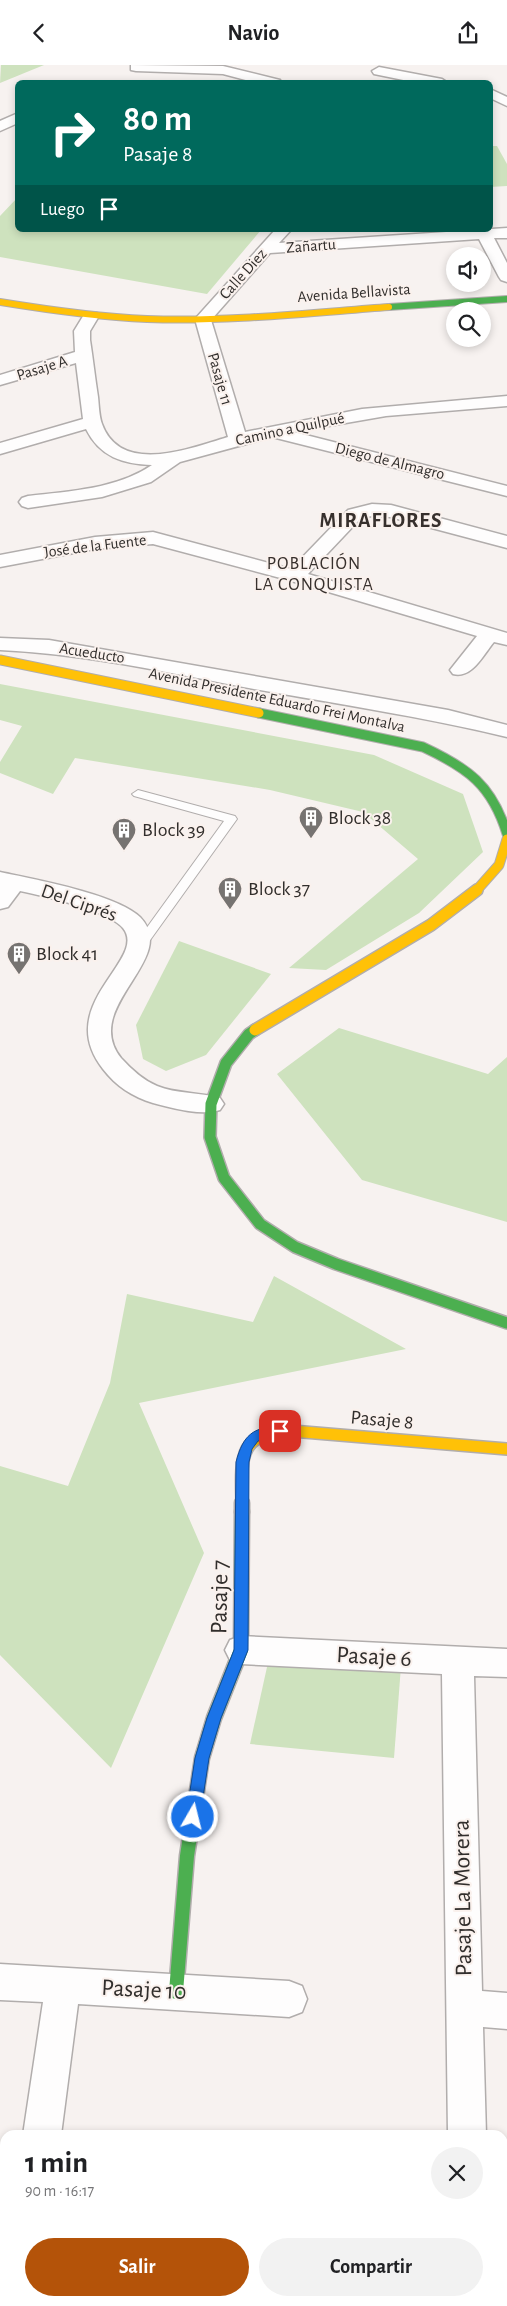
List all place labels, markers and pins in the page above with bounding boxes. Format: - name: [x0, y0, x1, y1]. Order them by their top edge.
- building icon: Block 38: [298, 805, 324, 839]
- place label: Block 38: [328, 808, 391, 828]
- building icon: Block 39: [111, 817, 137, 851]
- place label: Block 39: [142, 820, 205, 840]
- building icon: Block 37: [217, 876, 243, 910]
- place label: Block 37: [248, 879, 310, 899]
- building icon: Block 41: [6, 941, 32, 975]
- place label: Block 41: [36, 944, 98, 964]
- pin: [259, 1410, 301, 1452]

